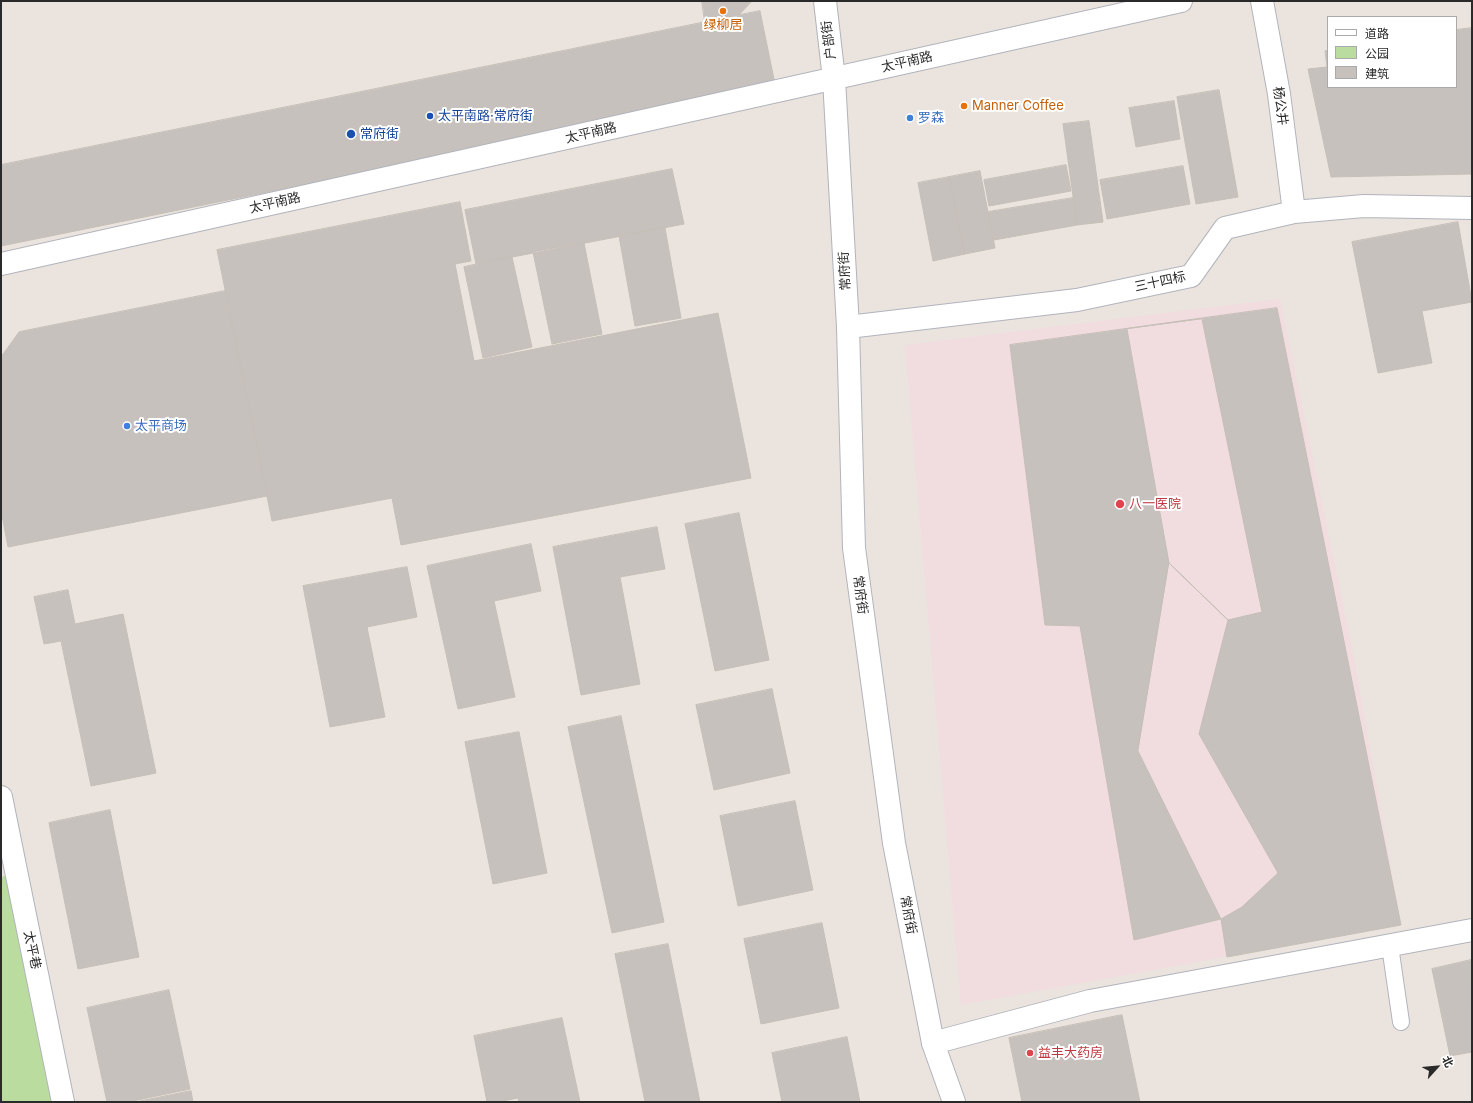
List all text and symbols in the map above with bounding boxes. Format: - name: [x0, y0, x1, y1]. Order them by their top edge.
- marker: 绿柳居: [718, 6, 728, 16]
- legend: [1327, 16, 1457, 88]
- place label: 绿柳居: [704, 17, 742, 33]
- street label: 户部街: [819, 20, 839, 60]
- text: 道路: [1365, 26, 1389, 41]
- text: 公园: [1365, 46, 1389, 61]
- street label: 太平南路: [880, 49, 934, 75]
- text: 建筑: [1365, 66, 1389, 81]
- street label: 杨公井: [1270, 86, 1290, 126]
- place label: Manner Coffee: [972, 98, 1064, 114]
- marker: Manner Coffee: [959, 101, 969, 111]
- place label: 太平南路·常府街: [438, 108, 533, 124]
- place label: 罗森: [918, 110, 944, 126]
- marker: 太平南路·常府街: [425, 111, 435, 121]
- marker: 罗森: [905, 113, 915, 123]
- street label: 太平南路: [564, 120, 618, 146]
- place label: 常府街: [360, 126, 399, 142]
- marker: 常府街: [345, 128, 357, 140]
- street label: 太平南路: [248, 190, 302, 216]
- street label: 常府街: [836, 251, 854, 291]
- street label: 三十四标: [1133, 269, 1187, 295]
- place label: 太平商场: [135, 418, 187, 434]
- marker: 太平商场: [122, 421, 132, 431]
- place label: 八一医院: [1129, 496, 1181, 512]
- marker: 八一医院: [1114, 498, 1126, 510]
- street label: 常府街: [850, 575, 870, 615]
- street label: 常府街: [897, 894, 919, 936]
- street label: 太平巷: [20, 929, 44, 971]
- place label: 益丰大药房: [1038, 1045, 1103, 1061]
- north arrow: [1417, 1047, 1457, 1087]
- marker: 益丰大药房: [1025, 1048, 1035, 1058]
- text: 北: [1439, 1053, 1456, 1070]

